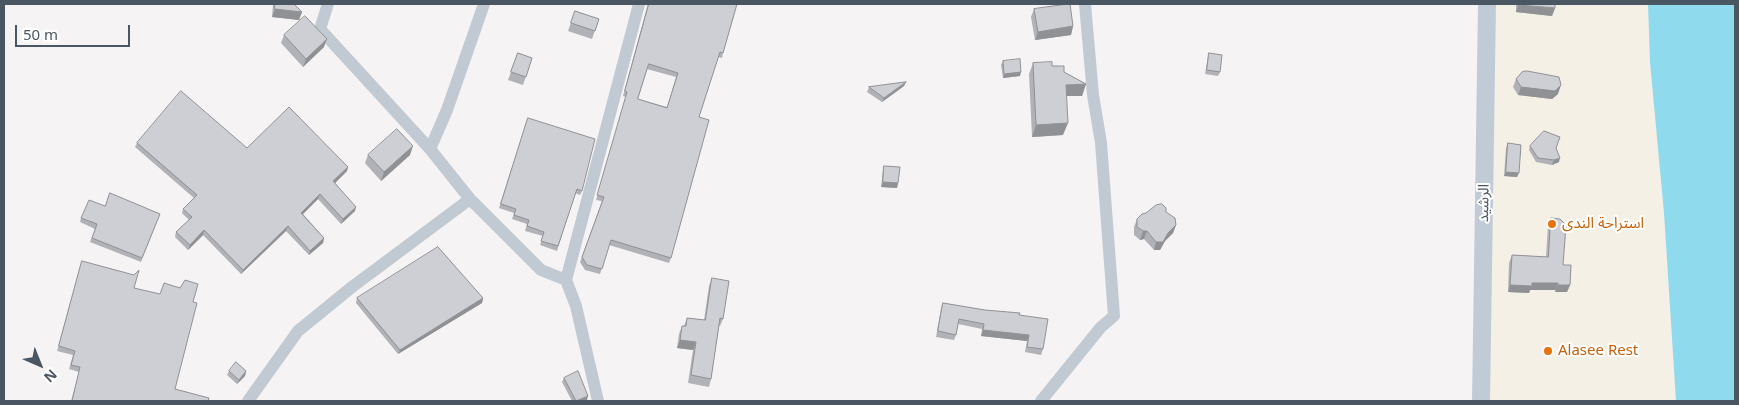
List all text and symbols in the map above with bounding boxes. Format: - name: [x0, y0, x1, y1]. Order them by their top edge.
- scale bar: [18, 15, 132, 47]
- text: 50 m: [23, 24, 58, 44]
- street label: الرشيد: [1475, 184, 1493, 222]
- place label: استراحة الندى: [1562, 215, 1644, 233]
- marker: استراحة الندى: [1546, 218, 1558, 230]
- north arrow: [15, 340, 65, 390]
- place label: Alasee Rest: [1558, 342, 1638, 360]
- marker: Alasee Rest: [1542, 345, 1554, 357]
- text: N: [40, 365, 61, 387]

